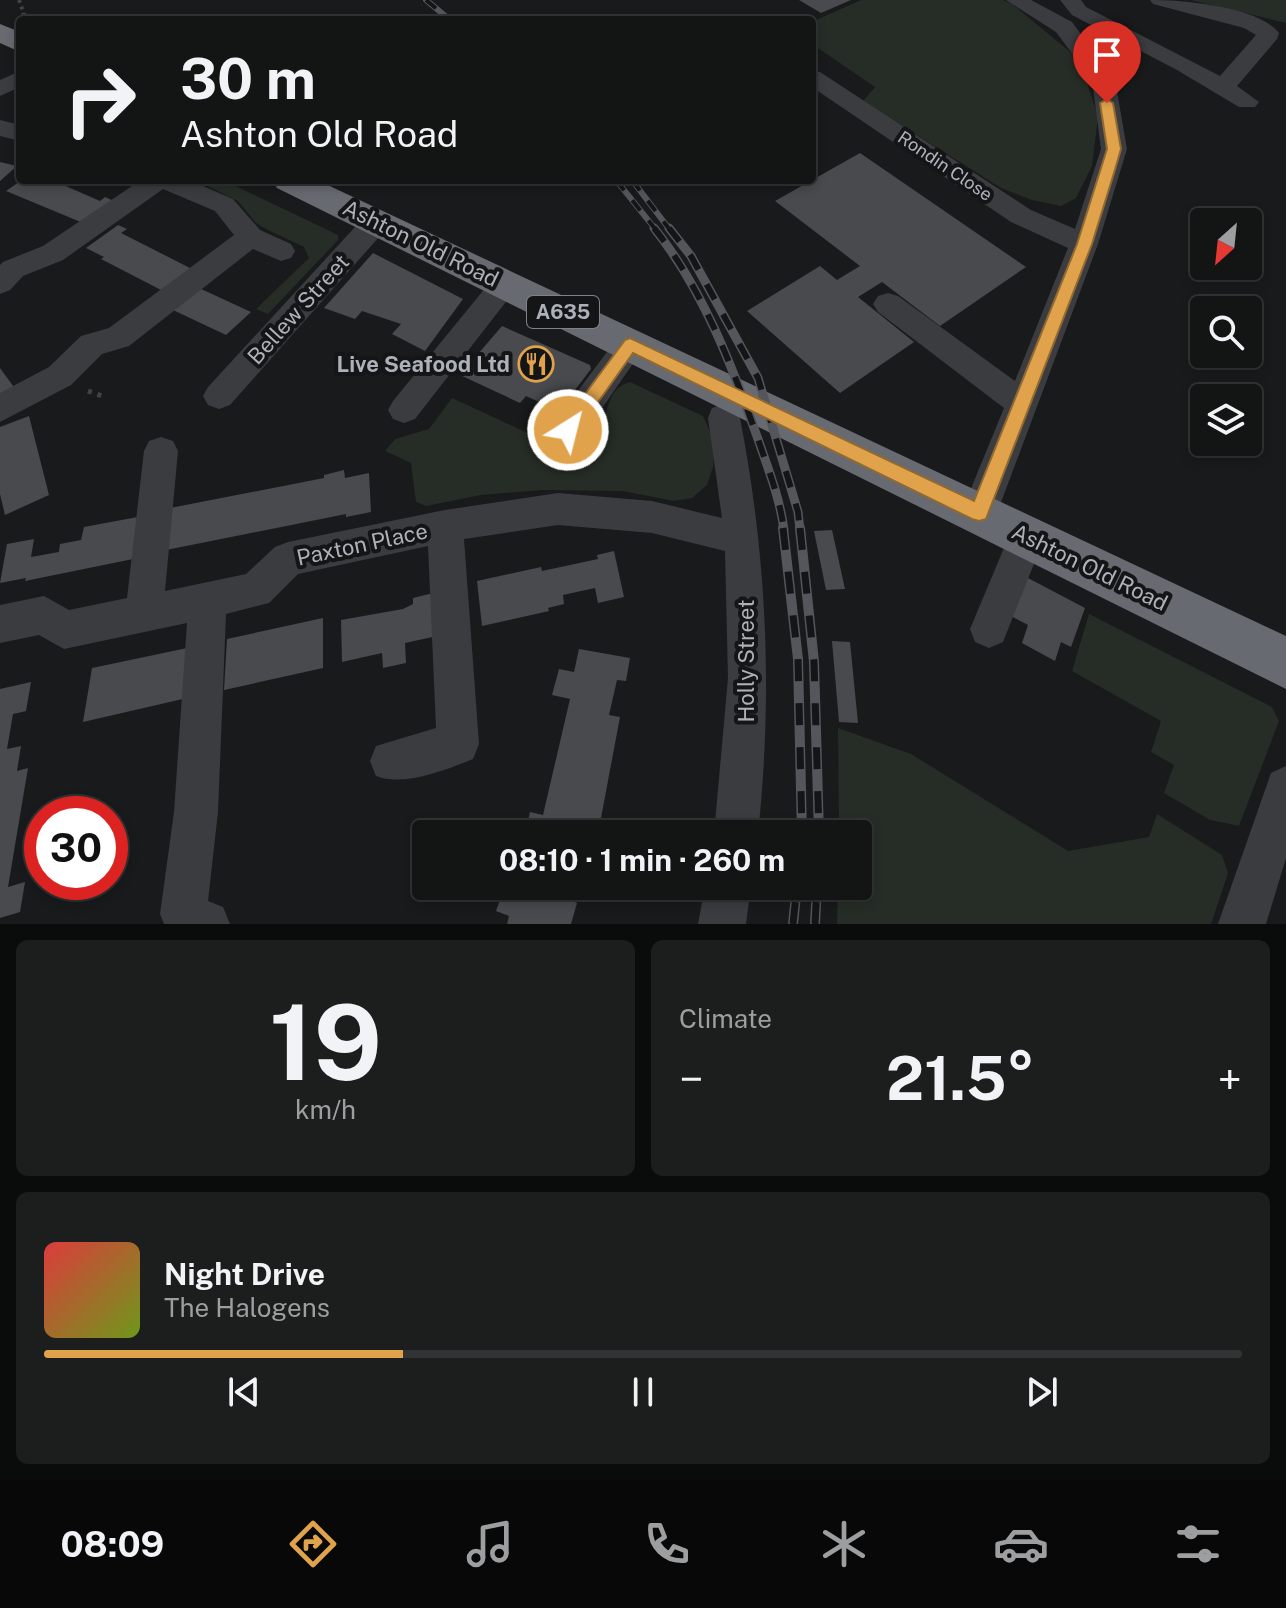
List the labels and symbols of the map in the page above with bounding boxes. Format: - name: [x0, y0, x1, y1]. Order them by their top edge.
- pin: [1073, 21, 1141, 103]
- street label: Rondin Close: [894, 126, 997, 205]
- street label: Ashton Old Road: [339, 194, 503, 292]
- north arrow: [1190, 208, 1262, 280]
- street label: Bellew Street: [242, 249, 354, 369]
- road number: A635: [527, 296, 599, 328]
- restaurant icon: Live Seafood Ltd: [517, 345, 555, 383]
- place label: Live Seafood Ltd: [336, 351, 510, 377]
- position arrow: [526, 388, 610, 472]
- street label: Paxton Place: [294, 517, 430, 571]
- street label: Ashton Old Road: [1008, 518, 1172, 616]
- street label: Holly Street: [733, 600, 759, 723]
- speed limit sign: 30: [24, 796, 128, 900]

